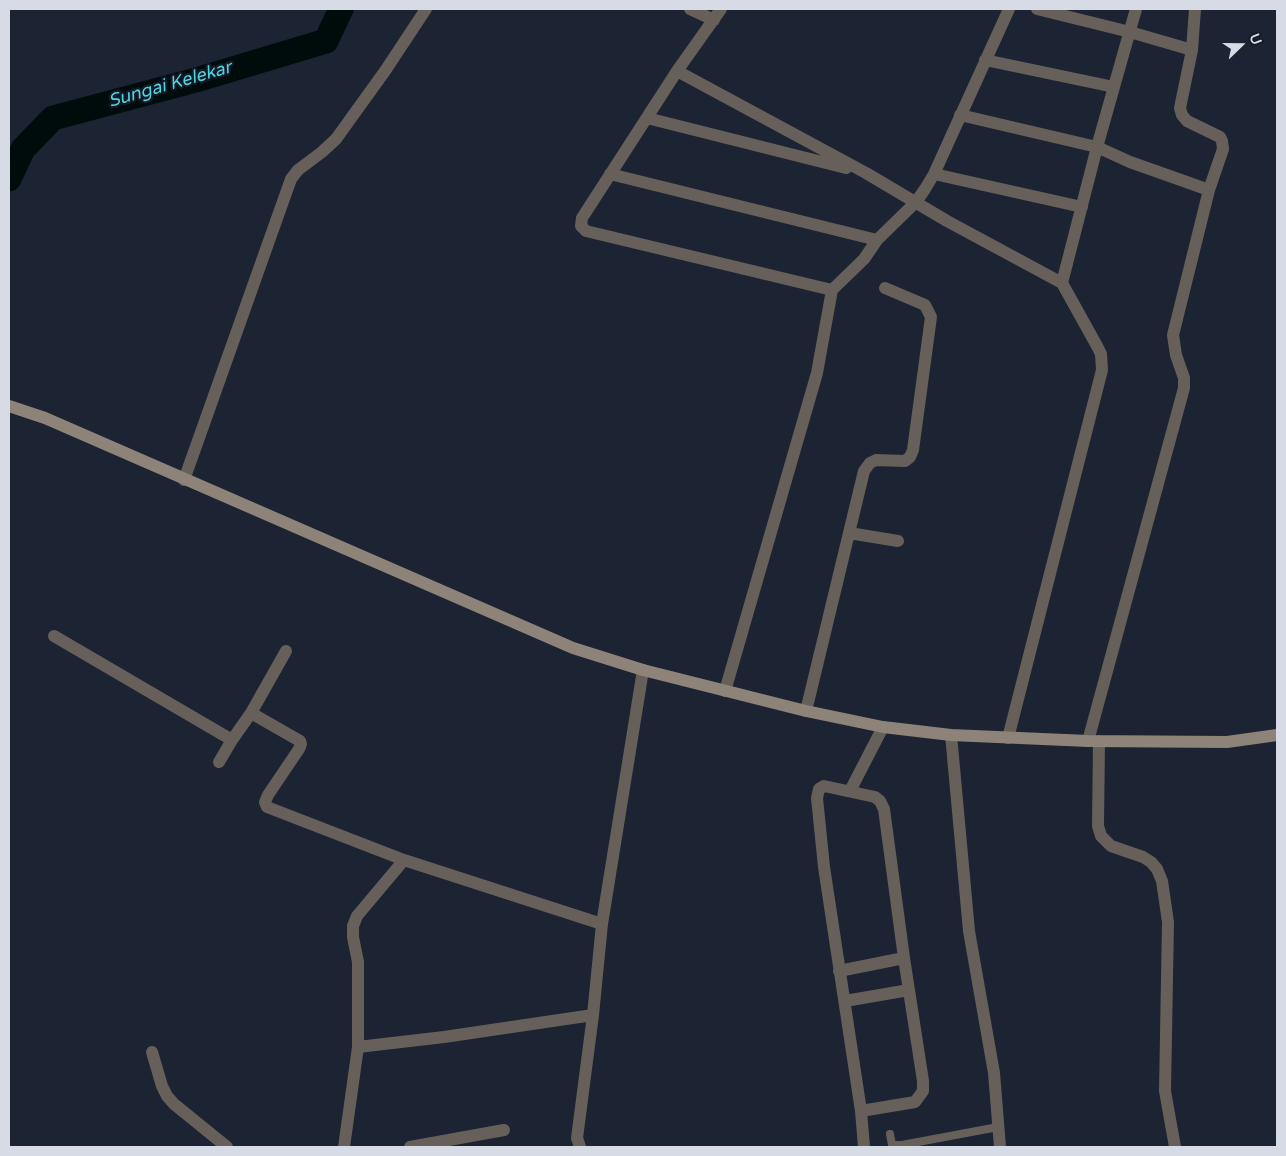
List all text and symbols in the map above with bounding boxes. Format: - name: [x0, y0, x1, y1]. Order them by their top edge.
- north arrow: [1216, 20, 1266, 70]
- text: U: [1246, 31, 1265, 47]
- water label: Sungai Kelekar: [106, 57, 234, 113]

